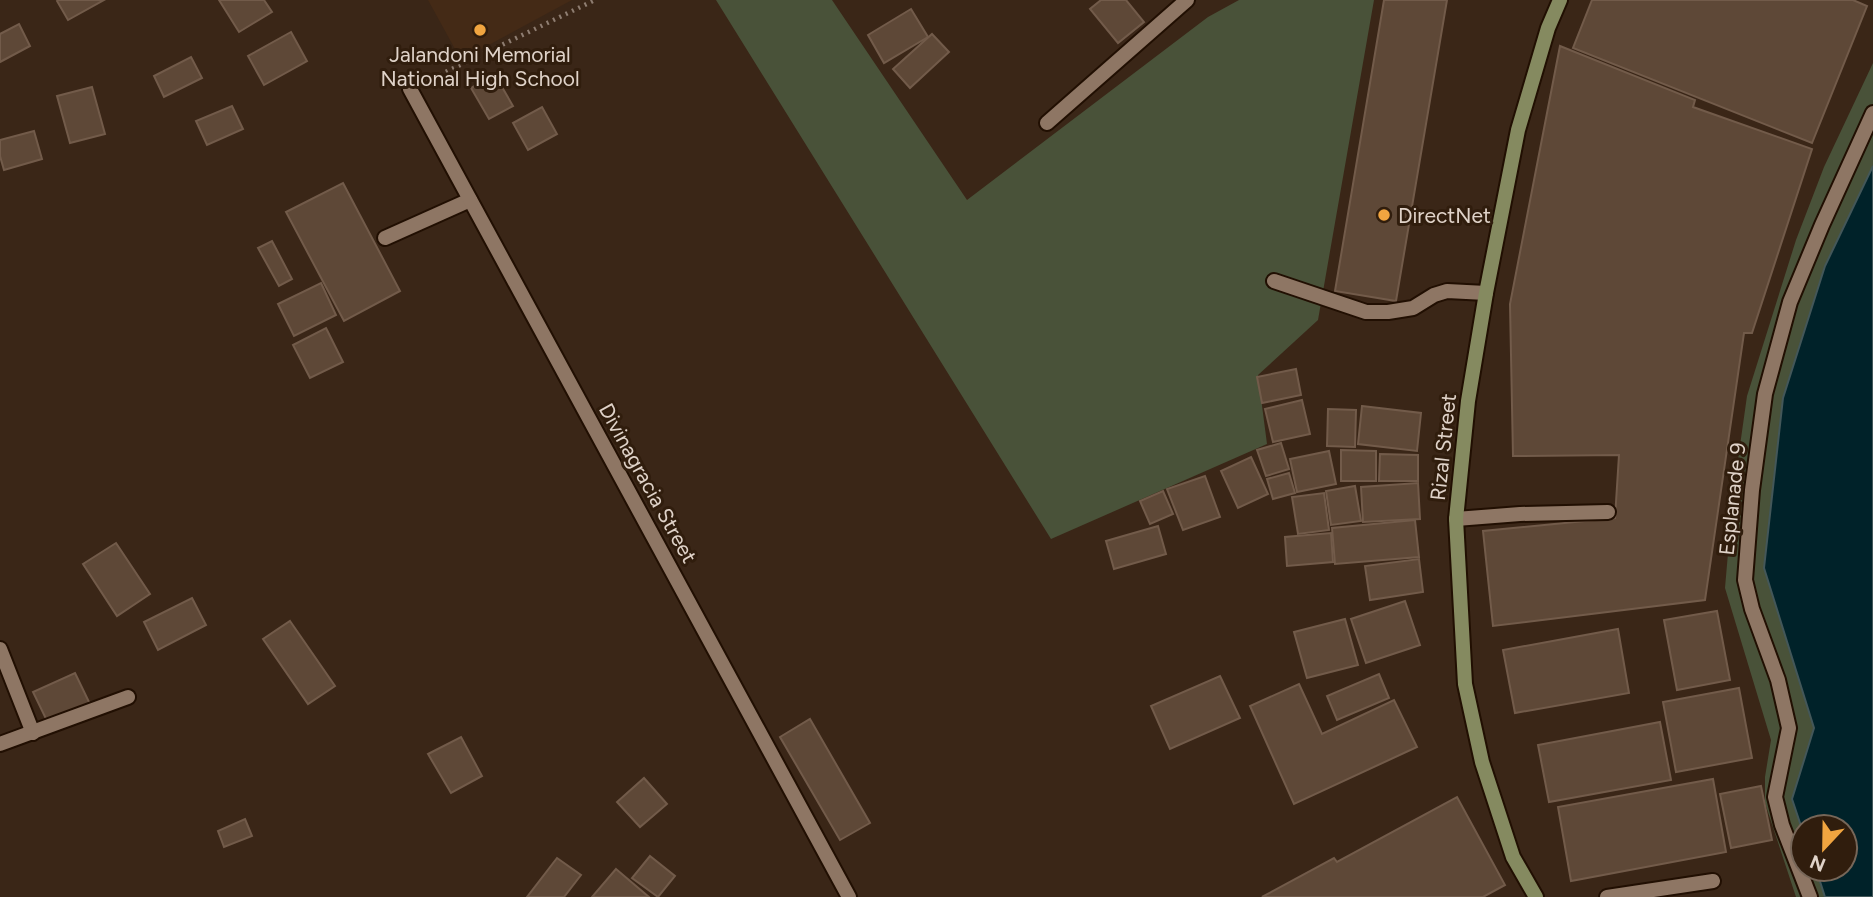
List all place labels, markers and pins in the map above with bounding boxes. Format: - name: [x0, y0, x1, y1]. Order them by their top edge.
- marker: Jalandoni Memorial National High School: [472, 22, 488, 38]
- place label: Jalandoni Memorial National High School: [380, 42, 580, 91]
- place label: DirectNet: [1398, 203, 1491, 228]
- marker: DirectNet: [1376, 207, 1392, 223]

